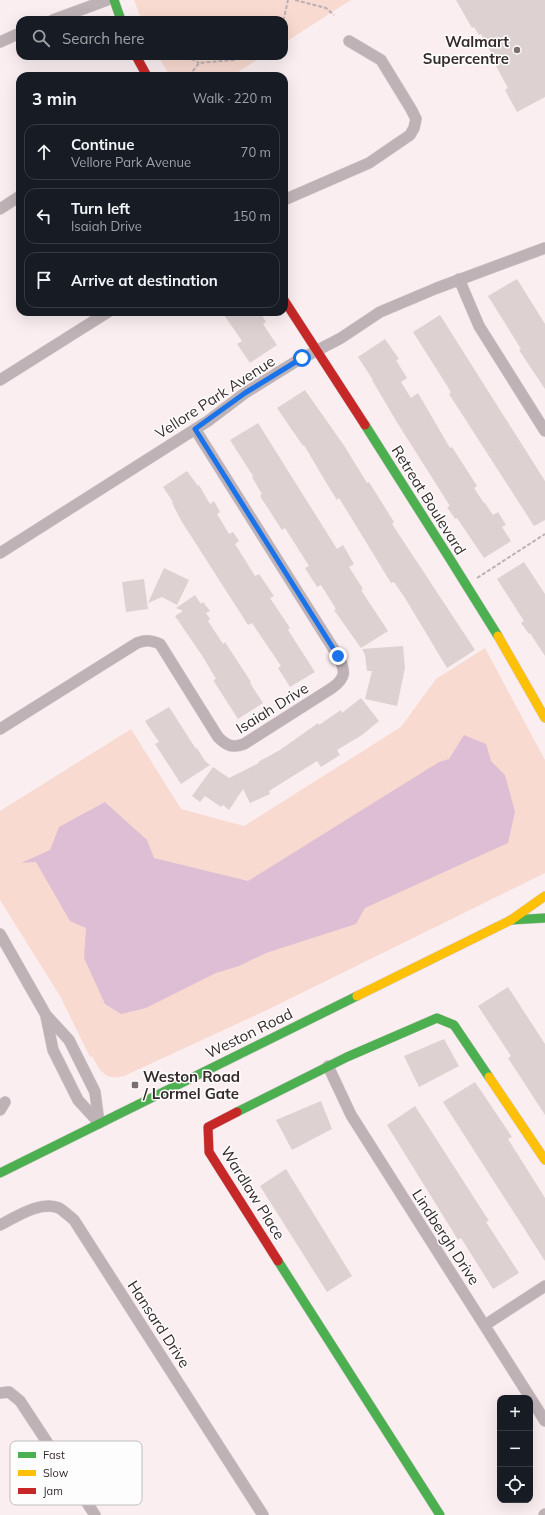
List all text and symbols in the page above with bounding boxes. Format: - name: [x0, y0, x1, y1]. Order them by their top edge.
- search box: [16, 16, 288, 60]
- icon: search: [30, 27, 52, 49]
- text: Search here: [62, 29, 144, 48]
- place label: Walmart Supercentre: [423, 32, 509, 68]
- marker: Walmart Supercentre: [512, 45, 522, 55]
- text: 3 min: [32, 88, 77, 109]
- text: Walk · 220 m: [193, 90, 272, 106]
- text: Continue: [71, 135, 134, 154]
- icon: ahead: [33, 141, 55, 163]
- text: 70 m: [241, 144, 271, 160]
- text: Vellore Park Avenue: [71, 154, 191, 170]
- text: Turn left: [71, 199, 130, 218]
- icon: left: [33, 205, 55, 227]
- text: 150 m: [233, 208, 271, 224]
- text: Isaiah Drive: [71, 218, 142, 234]
- icon: arrive: [33, 269, 55, 291]
- text: Arrive at destination: [71, 271, 218, 290]
- route start: [293, 349, 311, 367]
- street label: Vellore Park Avenue: [152, 351, 278, 443]
- street label: Retreat Boulevard: [388, 442, 470, 558]
- route end: [329, 647, 347, 665]
- street label: Isaiah Drive: [232, 678, 312, 738]
- street label: Weston Road: [202, 1004, 296, 1062]
- place label: Weston Road / Lormel Gate: [142, 1067, 240, 1103]
- marker: Weston Road / Lormel Gate: [130, 1080, 140, 1090]
- street label: Wardlaw Place: [217, 1143, 289, 1243]
- street label: Lindbergh Drive: [408, 1186, 484, 1288]
- street label: Hansard Drive: [124, 1277, 194, 1371]
- map controls: [497, 1395, 533, 1503]
- button: +: [497, 1395, 533, 1431]
- button: −: [497, 1431, 533, 1467]
- legend: [10, 1441, 142, 1505]
- text: Fast: [43, 1448, 65, 1462]
- text: Slow: [43, 1466, 69, 1480]
- button: locate: [497, 1467, 533, 1503]
- text: Jam: [43, 1484, 63, 1498]

